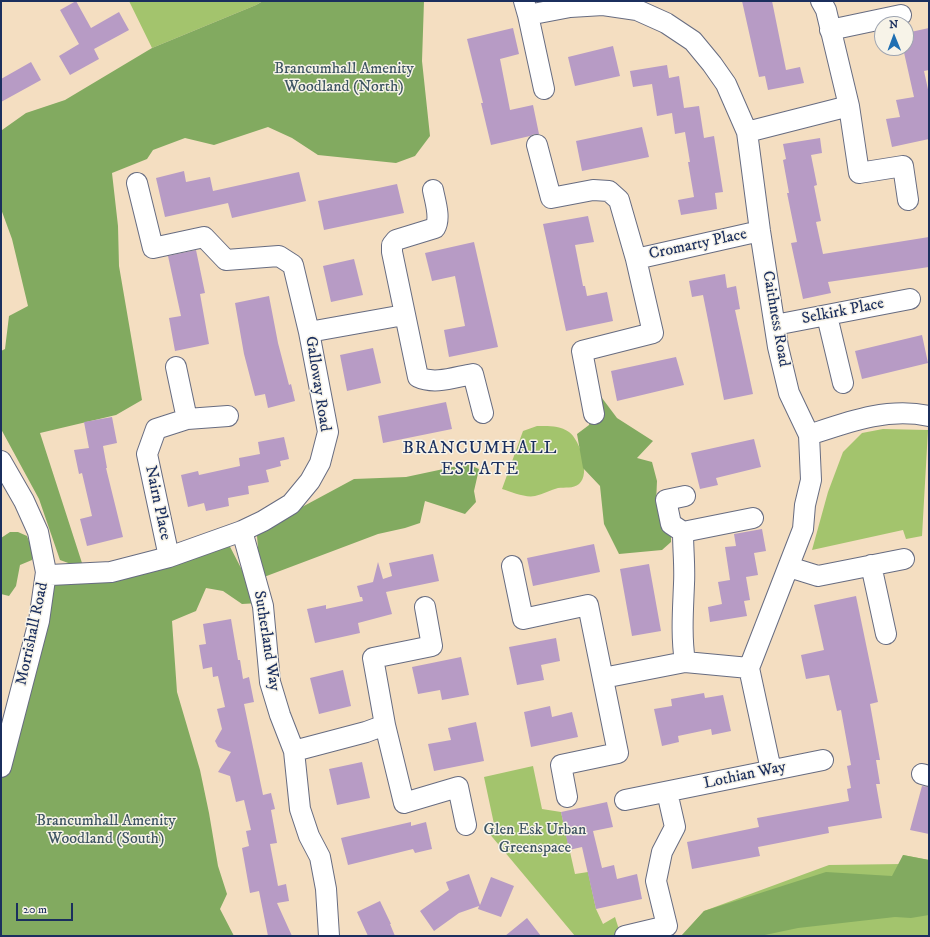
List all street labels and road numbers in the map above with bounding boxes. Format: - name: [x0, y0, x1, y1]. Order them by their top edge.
- street label: Cromarty Place: [647, 225, 749, 265]
- street label: Caithness Road: [757, 269, 793, 369]
- street label: Selkirk Place: [800, 295, 886, 329]
- street label: Galloway Road: [300, 335, 334, 433]
- street label: Nairn Place: [140, 464, 174, 542]
- street label: Morrishall Road: [13, 581, 53, 687]
- street label: Sutherland Way: [249, 589, 283, 693]
- street label: Lothian Way: [702, 758, 788, 794]

